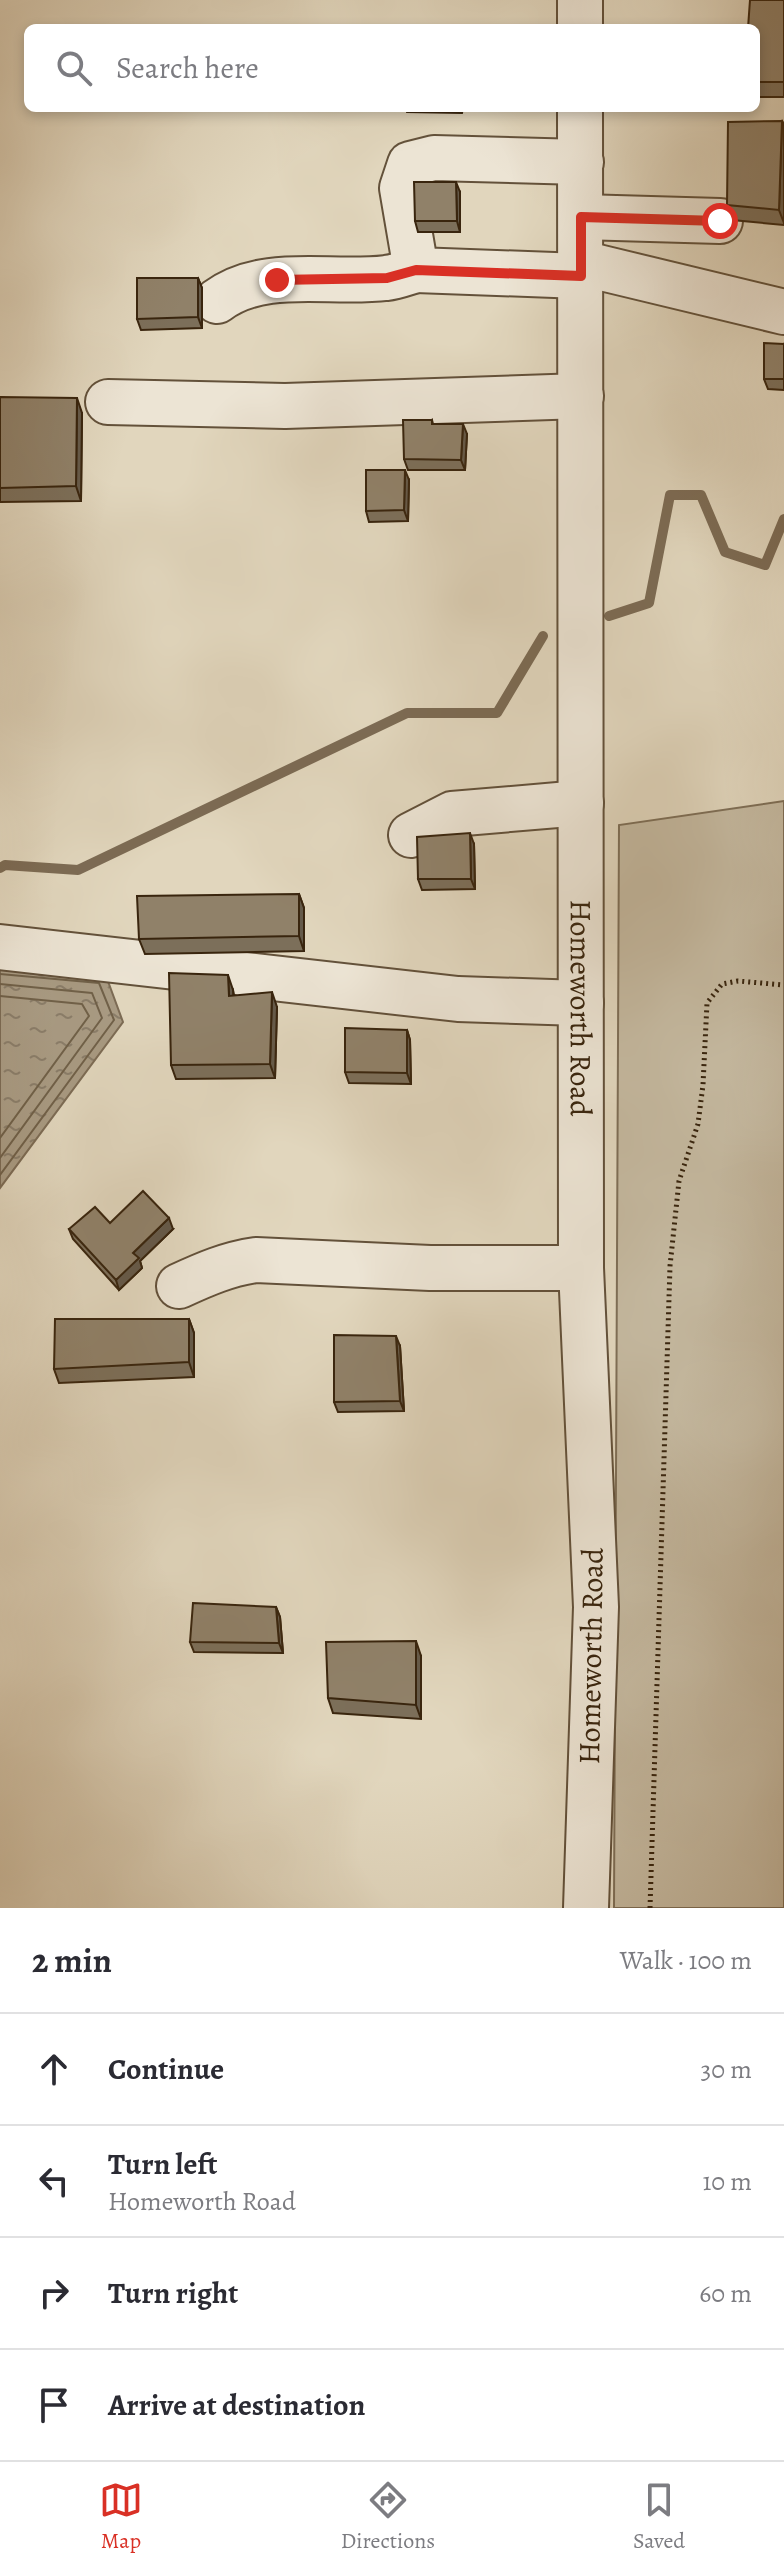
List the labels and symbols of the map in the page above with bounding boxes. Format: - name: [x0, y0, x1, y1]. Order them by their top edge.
- route start: [702, 203, 738, 239]
- route end: [259, 262, 295, 298]
- street label: Homeworth Road: [561, 900, 601, 1117]
- street label: Homeworth Road: [569, 1546, 613, 1765]

